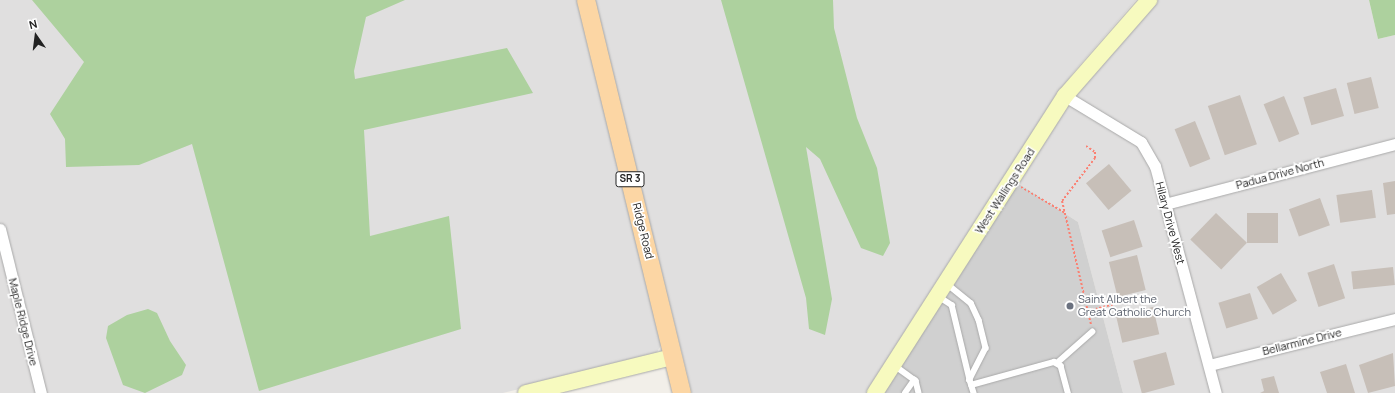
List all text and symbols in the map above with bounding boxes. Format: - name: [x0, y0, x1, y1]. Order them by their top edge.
- north arrow: [16, 16, 56, 56]
- text: N: [27, 16, 39, 32]
- street label: West Wallings Road: [972, 146, 1038, 236]
- street label: Padua Drive North: [1234, 156, 1326, 192]
- road number: SR 3: [615, 171, 645, 187]
- street label: Hilary Drive West: [1153, 180, 1187, 266]
- street label: Ridge Road: [630, 202, 656, 260]
- street label: Maple Ridge Drive: [6, 277, 40, 367]
- place label: Saint Albert the Great Catholic Church: [1078, 293, 1191, 319]
- marker: Saint Albert the Great Catholic Church: [1065, 301, 1075, 311]
- street label: Bellarmine Drive: [1261, 326, 1343, 358]

